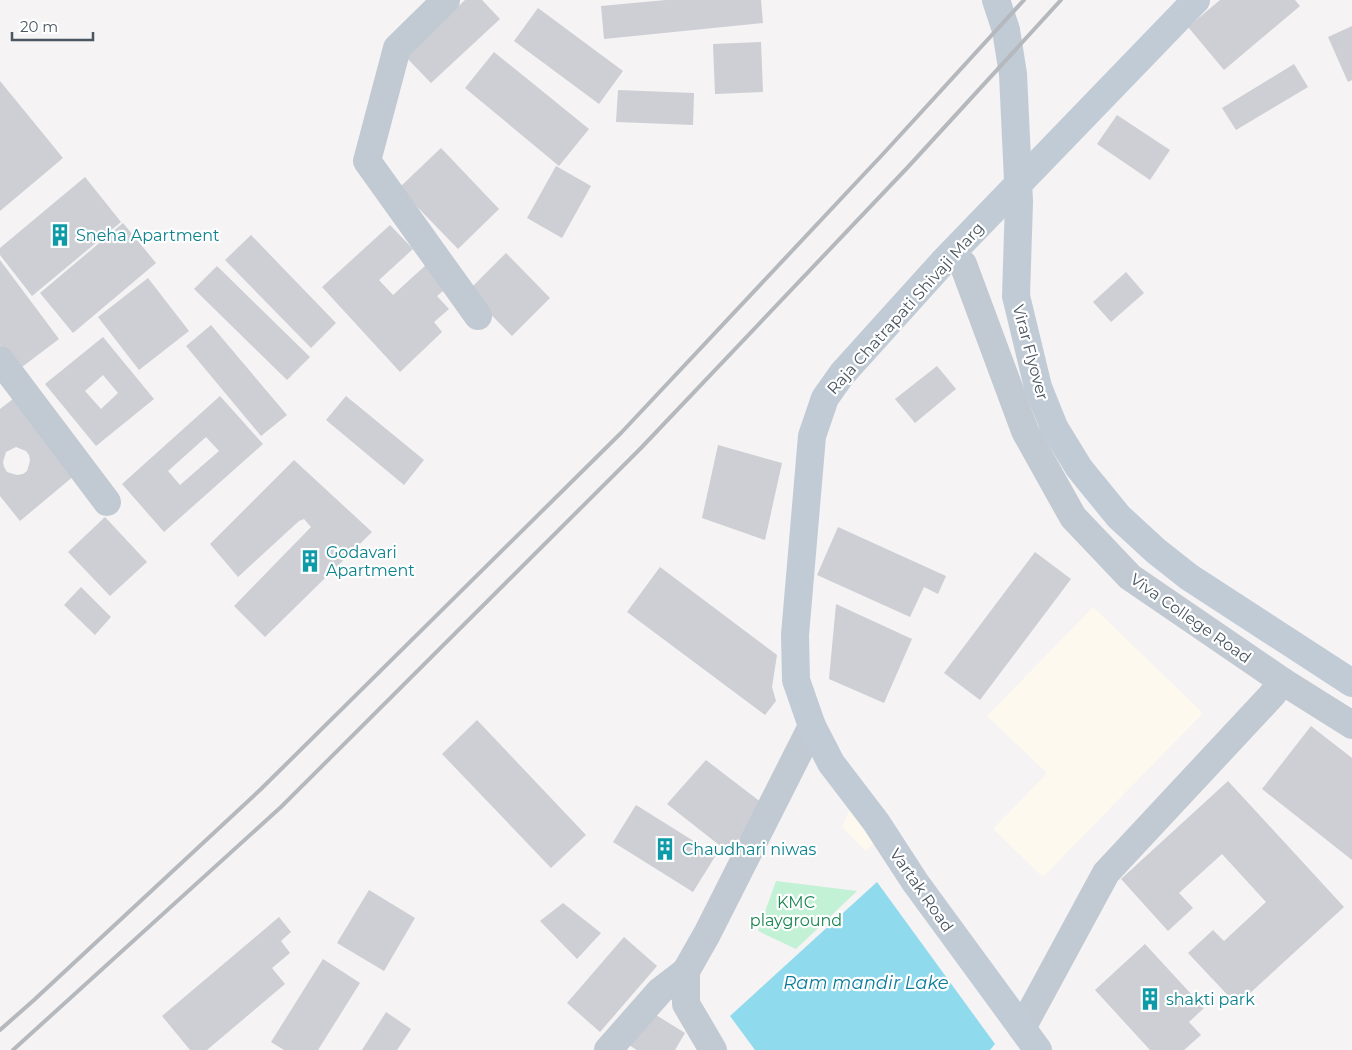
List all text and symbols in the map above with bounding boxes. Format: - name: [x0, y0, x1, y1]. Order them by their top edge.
- scale bar: [12, 10, 94, 42]
- text: 20 m: [20, 17, 58, 36]
- street label: Raja Chatrapati Shivaji Marg: [823, 218, 988, 398]
- building icon: Sneha Apartment: [47, 222, 73, 248]
- place label: Sneha Apartment: [76, 226, 220, 245]
- street label: Virar Flyover: [1009, 302, 1052, 402]
- place label: Godavari Apartment: [326, 543, 415, 580]
- building icon: Godavari Apartment: [297, 548, 323, 574]
- street label: Viva College Road: [1127, 570, 1255, 667]
- building icon: Chaudhari niwas: [652, 836, 678, 862]
- place label: Chaudhari niwas: [682, 840, 817, 859]
- street label: Vartak Road: [886, 845, 957, 936]
- park label: KMC playground: [750, 893, 842, 930]
- water label: Ram mandir Lake: [783, 972, 949, 994]
- building icon: shakti park: [1137, 986, 1163, 1012]
- place label: shakti park: [1166, 990, 1255, 1009]

